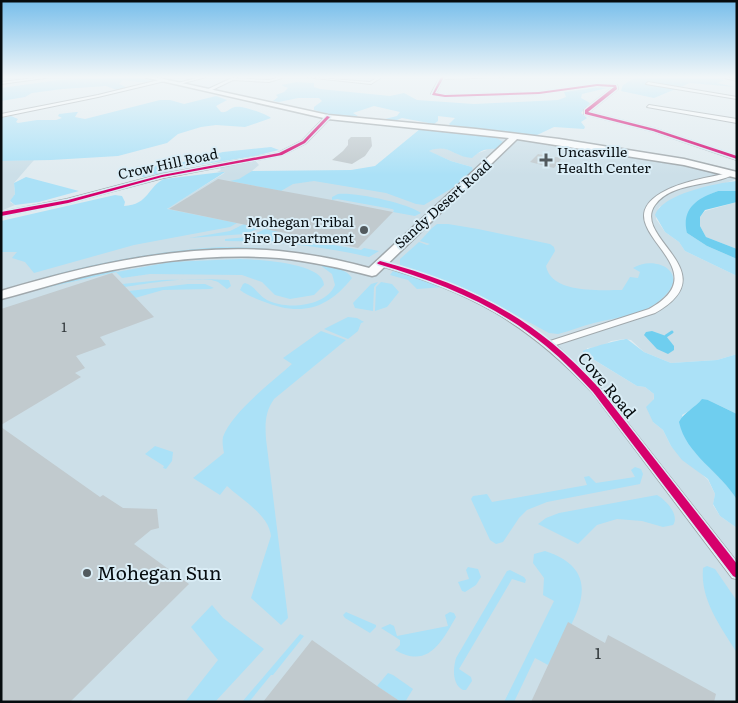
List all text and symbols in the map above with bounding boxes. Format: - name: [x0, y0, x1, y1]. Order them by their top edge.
- place label: Uncasville Health Center: [557, 141, 651, 177]
- street label: Crow Hill Road: [116, 143, 220, 183]
- marker: Uncasville Health Center: [539, 153, 553, 167]
- street label: Sandy Desert Road: [390, 154, 495, 252]
- place label: Mohegan Tribal Fire Department: [243, 211, 354, 247]
- marker: Mohegan Tribal Fire Department: [358, 224, 370, 236]
- house number: 1: [61, 316, 67, 336]
- street label: Cove Road: [573, 346, 643, 423]
- place label: Mohegan Sun: [97, 558, 222, 586]
- marker: Mohegan Sun: [81, 567, 93, 579]
- house number: 1: [595, 640, 602, 664]

